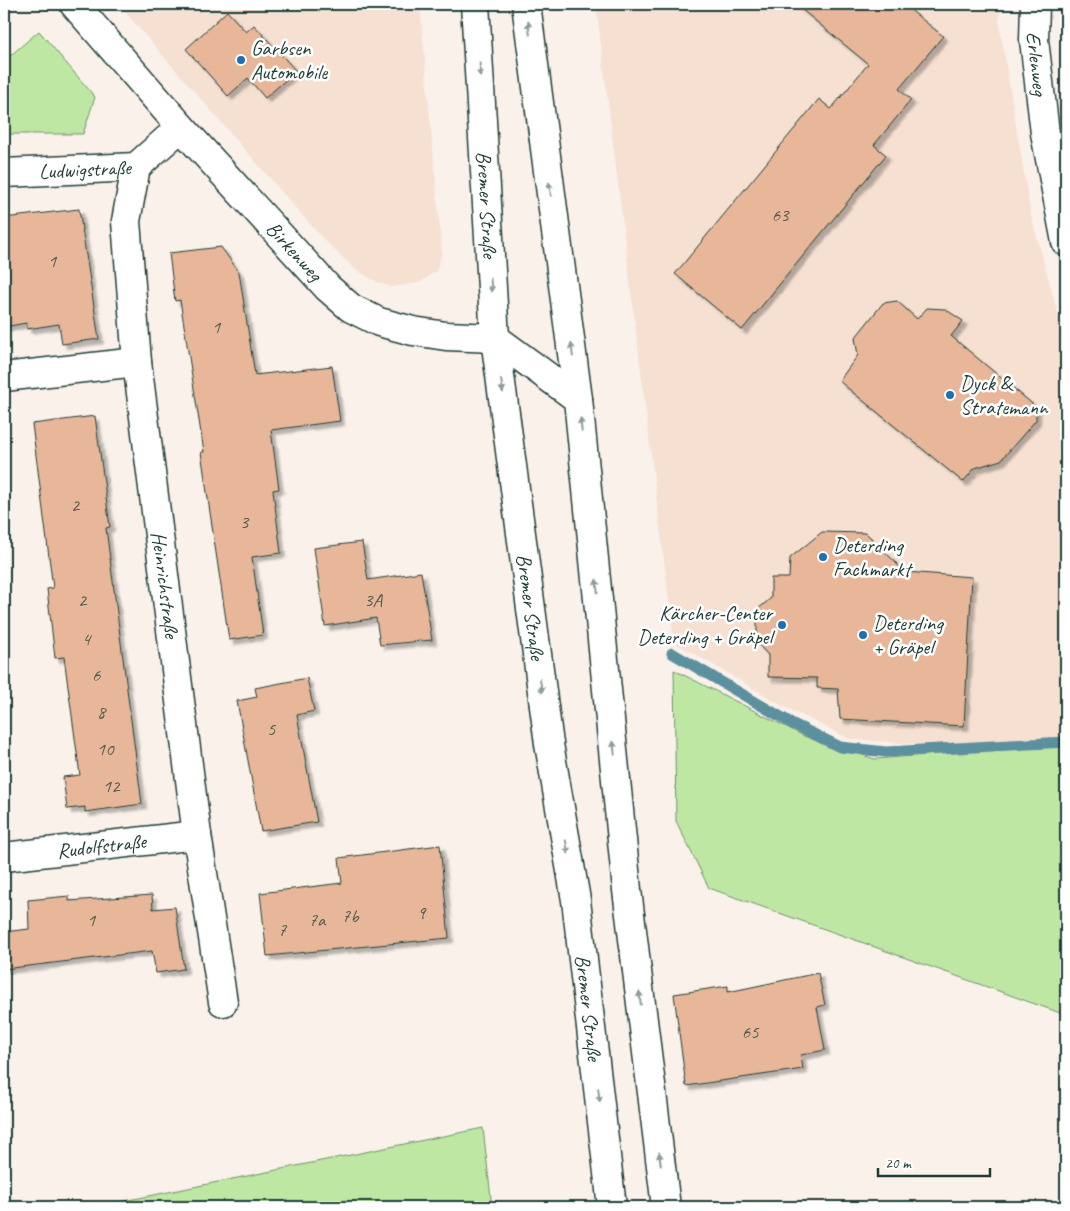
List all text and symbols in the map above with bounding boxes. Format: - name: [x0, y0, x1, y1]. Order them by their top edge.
- one-way arrow: [525, 20, 533, 36]
- street label: Erlenweg: [1021, 32, 1054, 98]
- place label: Garbsen Automobile: [251, 35, 328, 85]
- marker: Garbsen Automobile: [235, 54, 247, 66]
- one-way arrow: [476, 62, 484, 78]
- street label: Bremer Straße: [471, 151, 503, 261]
- street label: Ludwigstraße: [38, 154, 134, 184]
- one-way arrow: [546, 181, 554, 197]
- house number: 63: [771, 203, 790, 227]
- street label: Birkenweg: [260, 216, 329, 287]
- house number: 1: [48, 249, 58, 273]
- one-way arrow: [488, 277, 496, 293]
- house number: 1: [212, 315, 222, 339]
- one-way arrow: [568, 342, 576, 358]
- place label: Dyck & Stratemann: [960, 370, 1049, 420]
- one-way arrow: [498, 379, 506, 395]
- marker: Dyck & Stratemann: [944, 389, 956, 401]
- one-way arrow: [577, 416, 585, 432]
- house number: 2: [71, 493, 81, 517]
- house number: 3: [240, 510, 250, 534]
- street label: Heinrichstraße: [146, 530, 185, 642]
- place label: Deterding Fachmarkt: [833, 532, 913, 582]
- marker: Deterding Fachmarkt: [817, 551, 829, 563]
- street label: Bremer Straße: [511, 552, 551, 664]
- one-way arrow: [593, 578, 601, 594]
- house number: 2: [78, 588, 88, 612]
- house number: 3A: [364, 588, 384, 612]
- place label: Kärcher-Center Deterding + Gräpel: [638, 600, 775, 650]
- place label: Deterding + Gräpel: [873, 610, 944, 660]
- marker: Kärcher-Center Deterding + Gräpel: [776, 619, 788, 631]
- house number: 4: [82, 627, 93, 651]
- marker: Deterding + Gräpel: [857, 629, 869, 641]
- house number: 6: [92, 663, 102, 687]
- one-way arrow: [537, 679, 545, 695]
- house number: 8: [97, 700, 108, 724]
- house number: 5: [267, 717, 277, 741]
- house number: 10: [96, 737, 115, 761]
- one-way arrow: [610, 740, 618, 756]
- house number: 12: [102, 774, 121, 798]
- street label: Rudolfstraße: [56, 828, 149, 864]
- one-way arrow: [563, 839, 571, 855]
- house number: 9: [417, 901, 427, 925]
- house number: 7b: [342, 904, 360, 928]
- house number: 1: [87, 908, 97, 932]
- house number: 7a: [309, 908, 327, 932]
- house number: 7: [278, 918, 288, 942]
- street label: Bremer Straße: [570, 953, 608, 1064]
- one-way arrow: [636, 989, 644, 1005]
- house number: 65: [741, 1020, 760, 1044]
- one-way arrow: [595, 1087, 603, 1103]
- scale bar: [878, 1146, 990, 1178]
- one-way arrow: [656, 1151, 664, 1167]
- text: 20 m: [885, 1154, 912, 1173]

